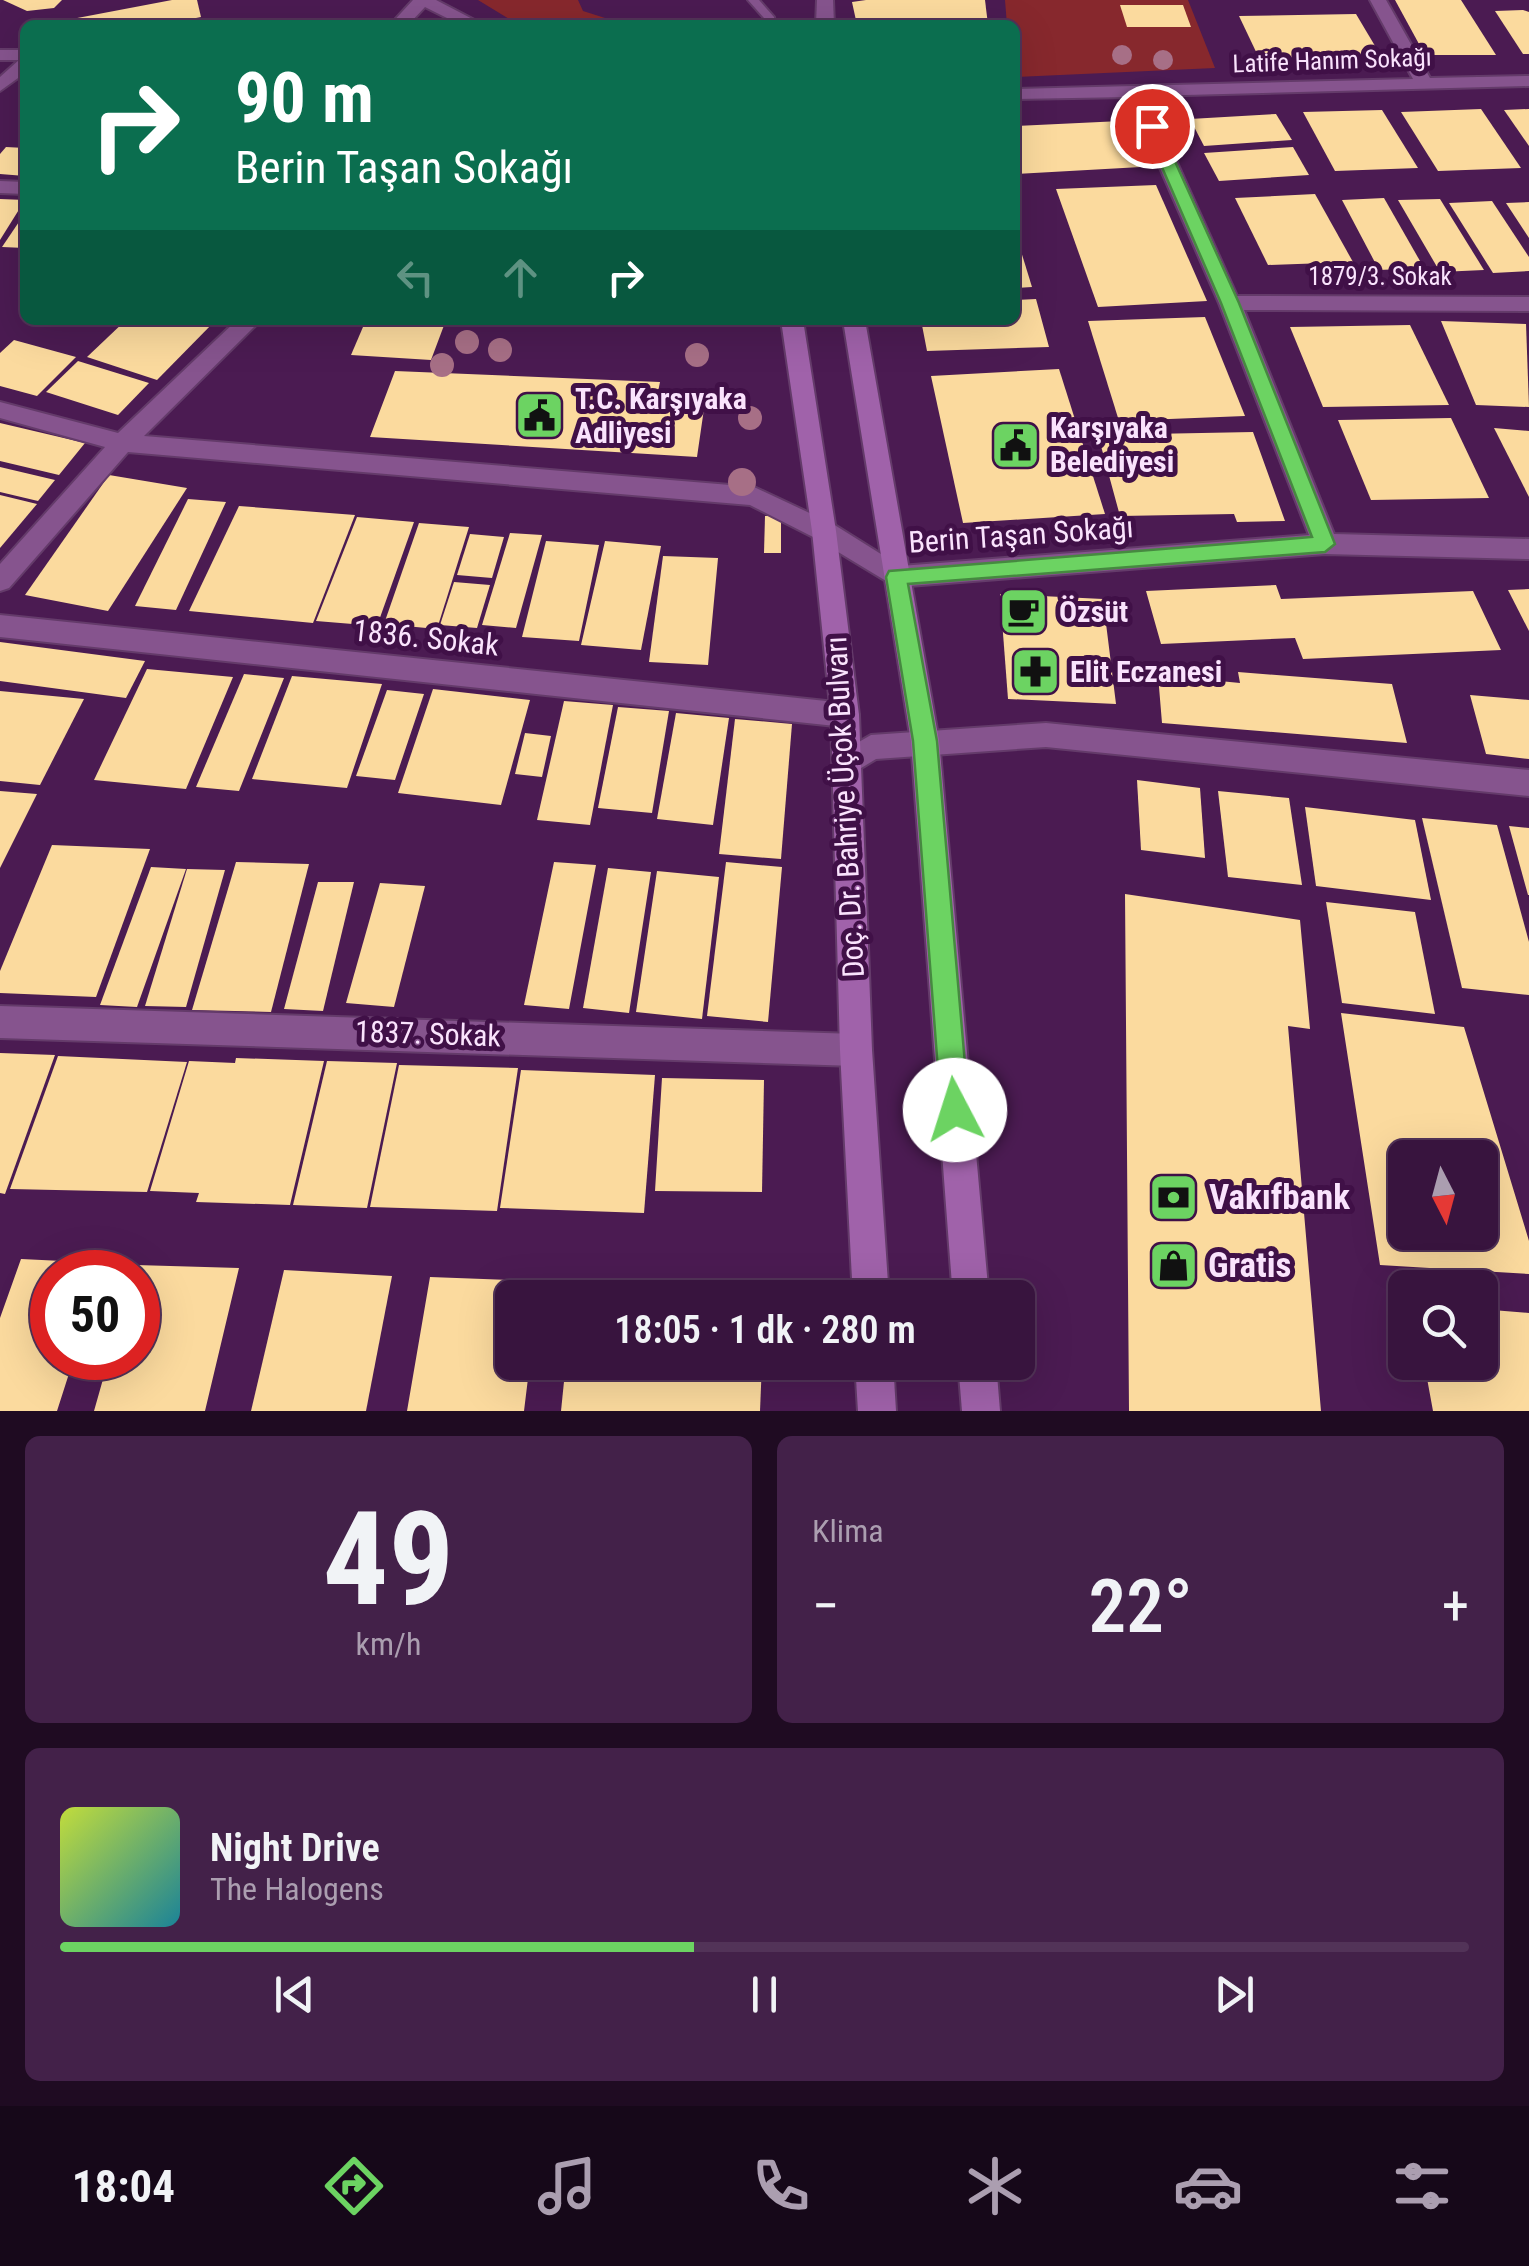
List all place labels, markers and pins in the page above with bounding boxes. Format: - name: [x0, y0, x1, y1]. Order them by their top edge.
- pin: [1110, 84, 1195, 169]
- place label: T.C. Karşıyaka Adliyesi: [575, 381, 747, 450]
- public building icon: T.C. Karşıyaka Adliyesi: [514, 390, 566, 442]
- place label: Karşıyaka Belediyesi: [1050, 410, 1174, 479]
- public building icon: Karşıyaka Belediyesi: [989, 419, 1041, 471]
- cafe icon: Özsüt: [998, 586, 1050, 638]
- place label: Özsüt: [1059, 594, 1128, 629]
- pharmacy icon: Elit Eczanesi: [1009, 646, 1061, 698]
- place label: Elit Eczanesi: [1070, 654, 1222, 689]
- bank icon: Vakıfbank: [1148, 1171, 1200, 1223]
- place label: Vakıfbank: [1209, 1177, 1350, 1218]
- shop icon: Gratis: [1147, 1239, 1199, 1291]
- place label: Gratis: [1208, 1245, 1292, 1286]

